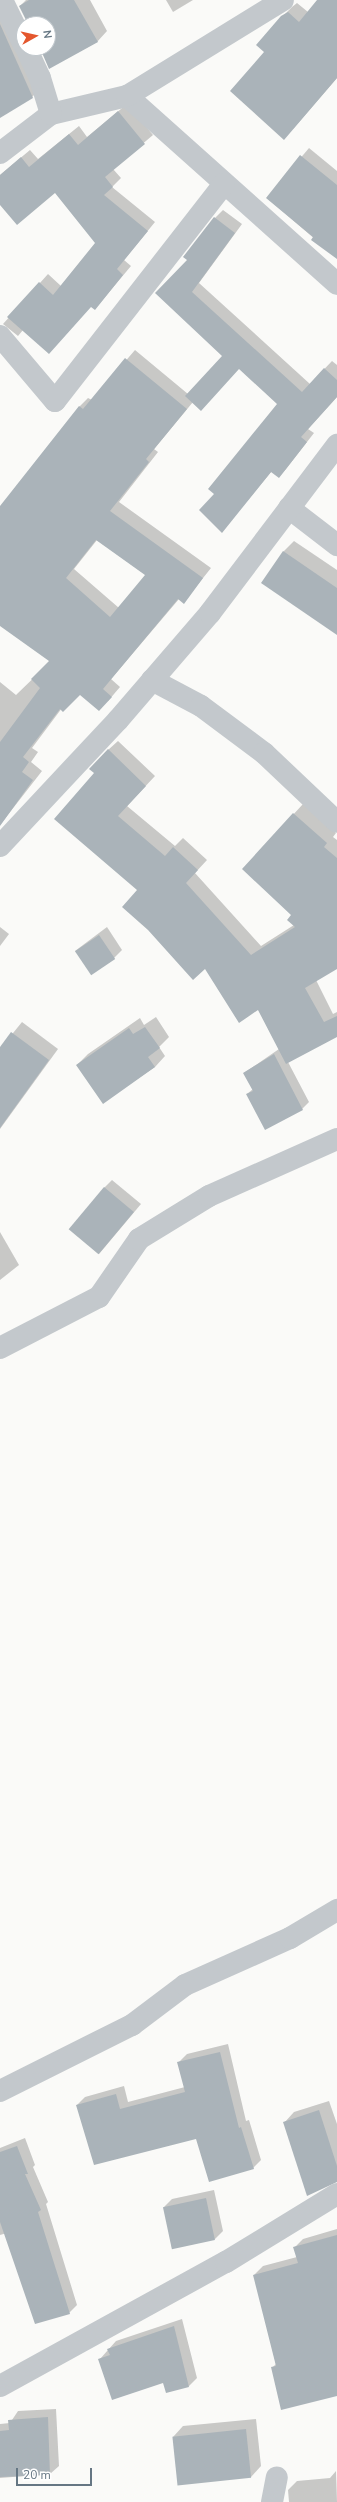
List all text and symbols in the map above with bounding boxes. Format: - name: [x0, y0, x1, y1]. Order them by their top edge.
- north arrow: [16, 16, 56, 56]
- text: N: [39, 29, 55, 40]
- scale bar: [18, 2460, 94, 2486]
- text: 20 m: [23, 2467, 51, 2483]

